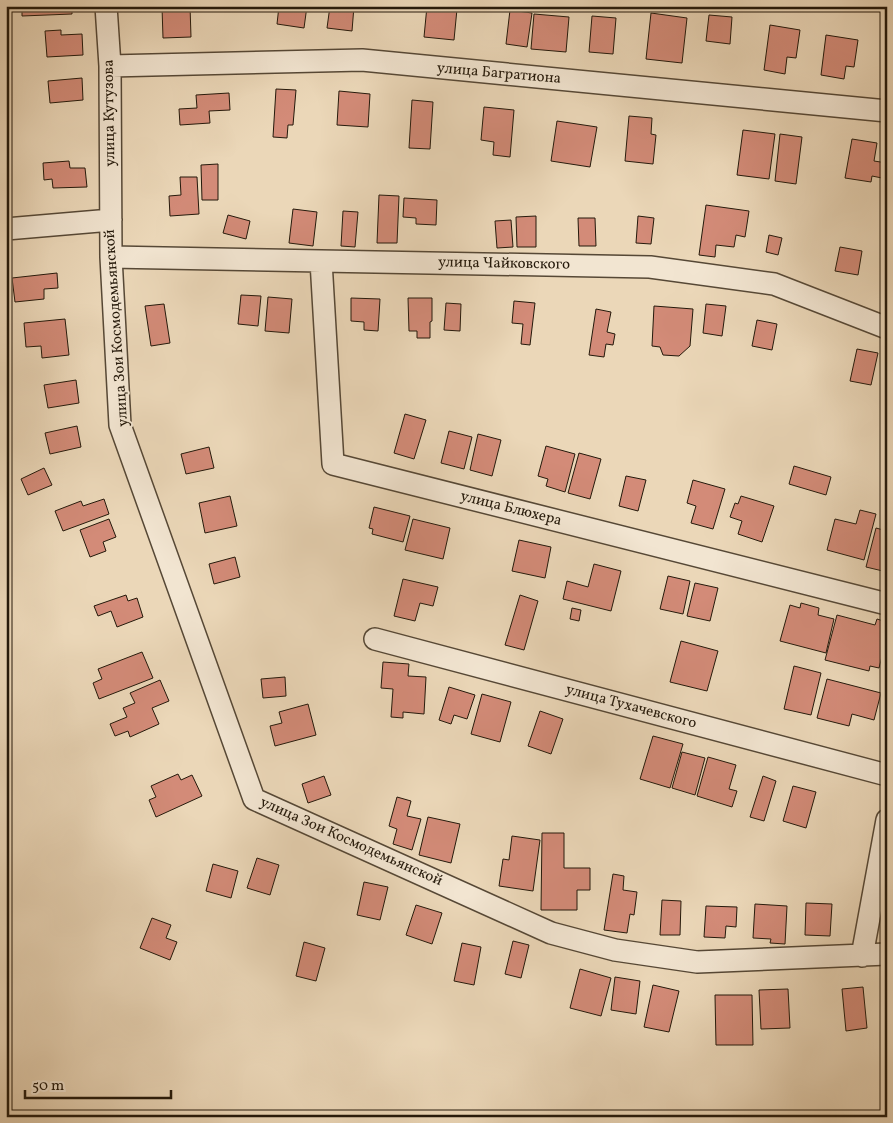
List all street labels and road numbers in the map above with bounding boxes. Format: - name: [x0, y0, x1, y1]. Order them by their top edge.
- street label: улица Багратиона: [436, 58, 562, 90]
- street label: улица Кутузова: [99, 59, 121, 167]
- street label: улица Зои Космодемьянской: [100, 229, 134, 427]
- street label: улица Чайковского: [438, 252, 570, 276]
- street label: улица Блюхера: [458, 486, 564, 532]
- street label: улица Тухачевского: [563, 679, 699, 735]
- street label: улица Зои Космодемьянской: [256, 792, 446, 892]

